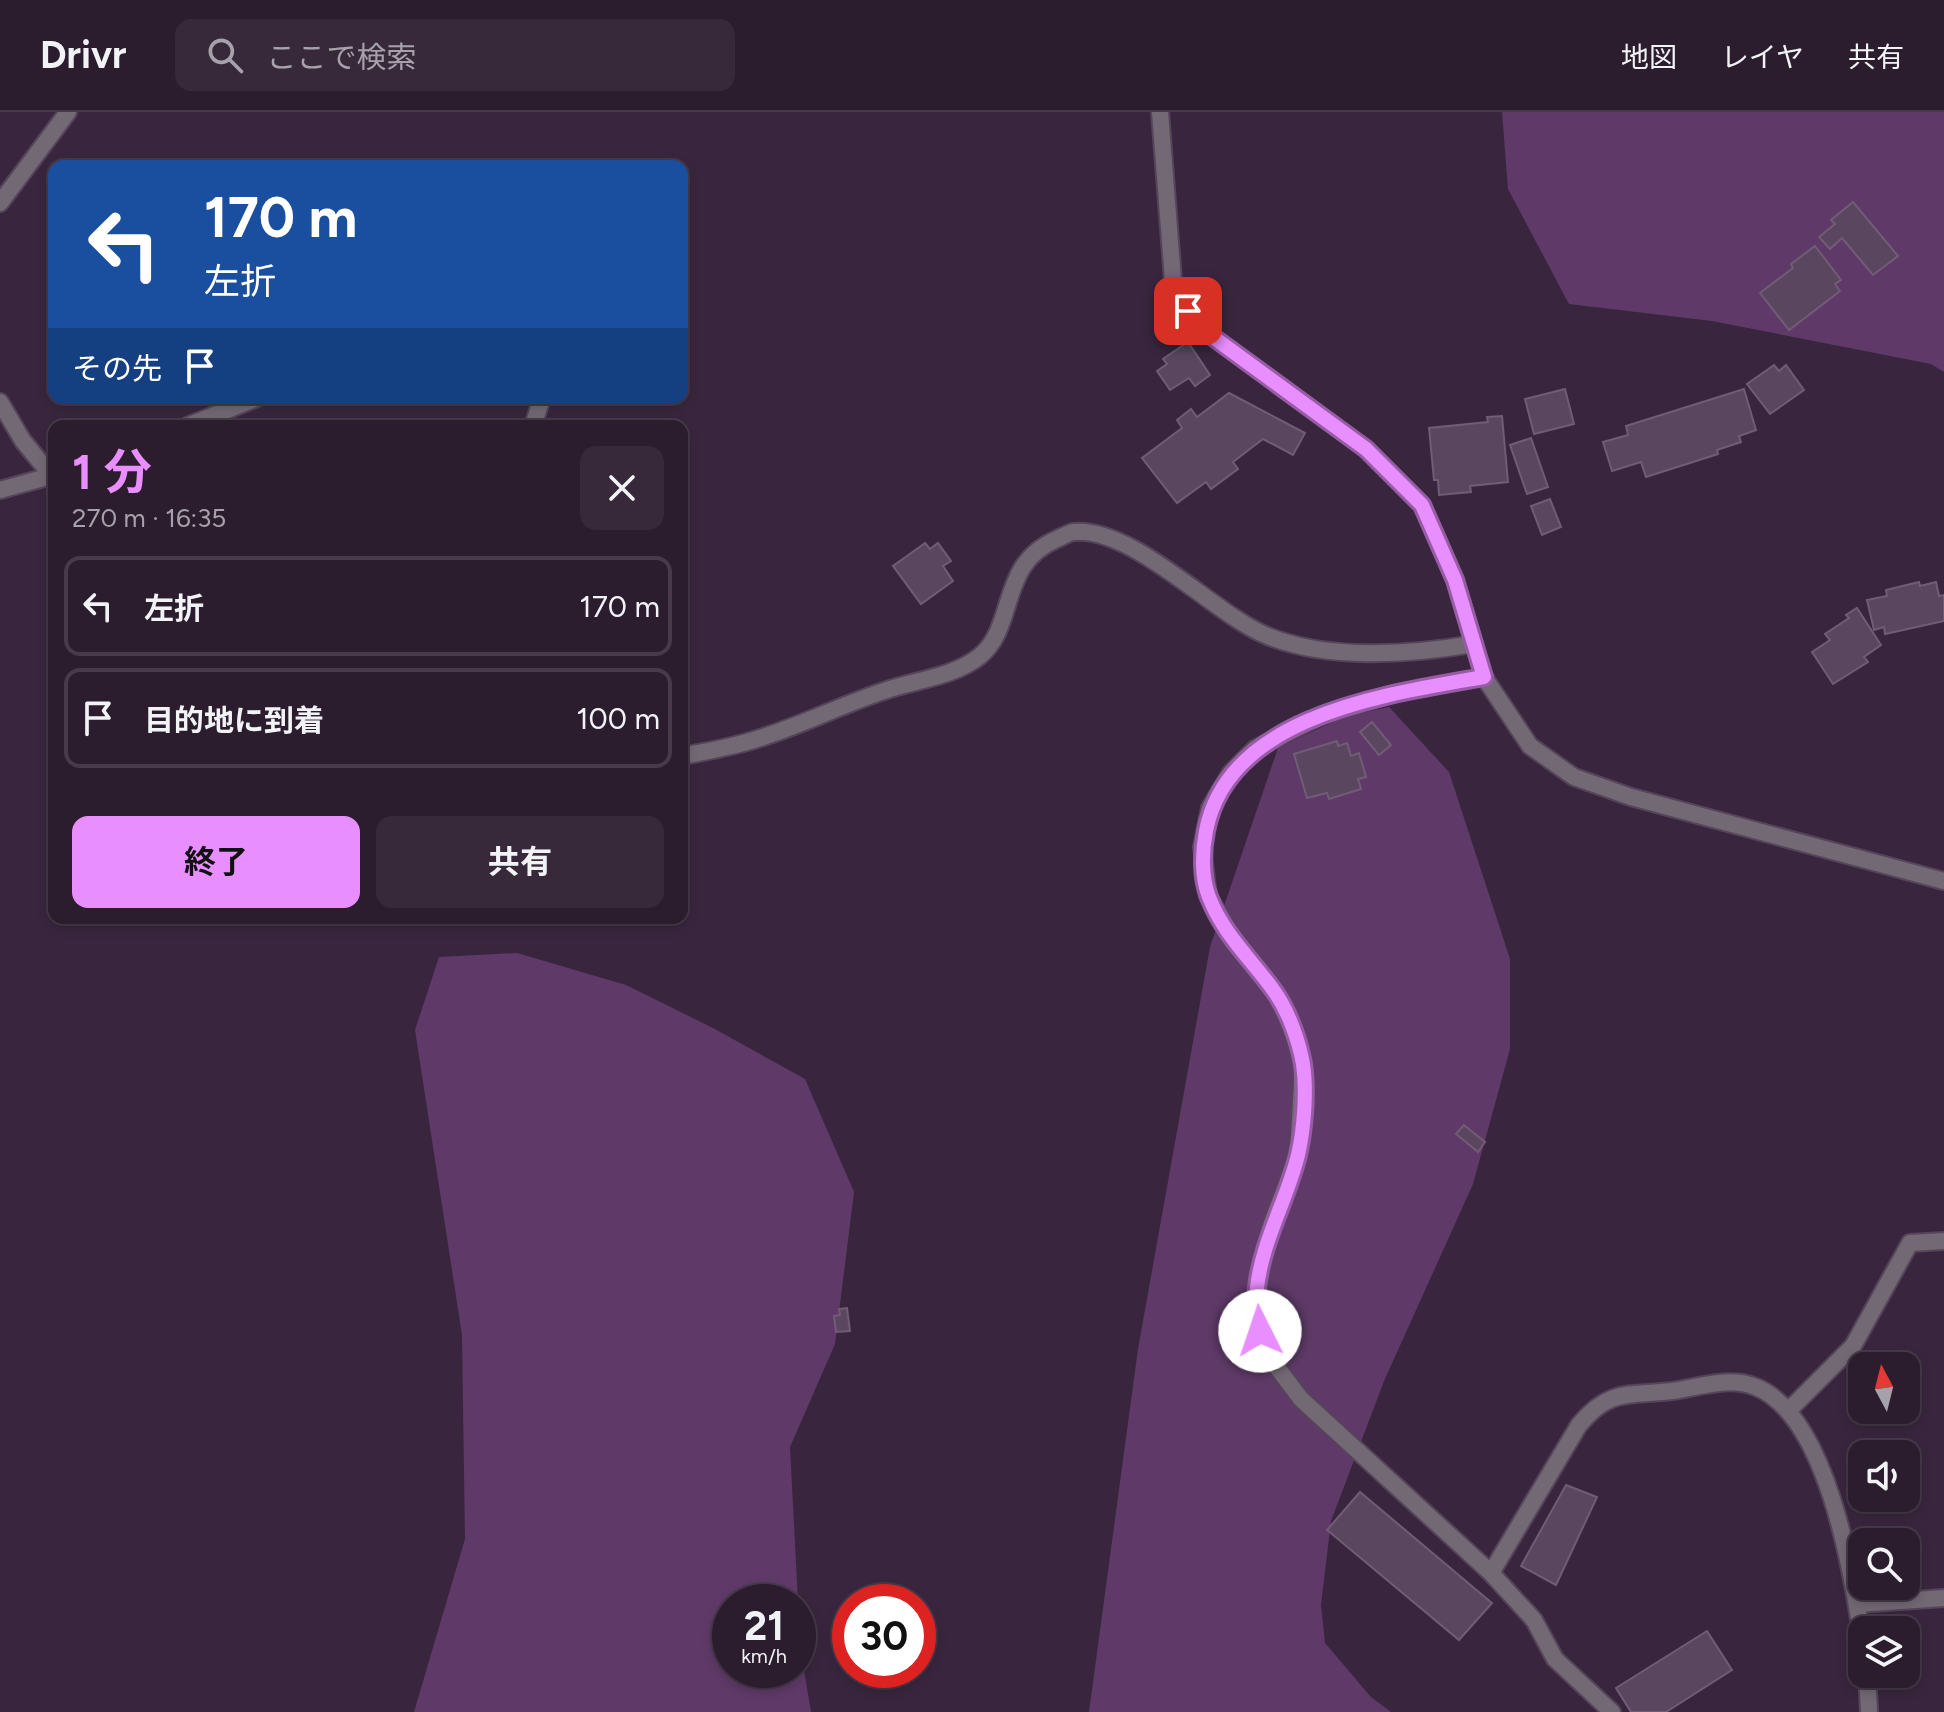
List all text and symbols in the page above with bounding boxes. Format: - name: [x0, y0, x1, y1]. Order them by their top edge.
- search box: [175, 19, 735, 91]
- text: Drivr: [40, 32, 127, 78]
- icon: search: [203, 33, 247, 77]
- text: ここで検索: [267, 39, 417, 76]
- text: 地図: [1621, 40, 1677, 74]
- text: レイヤ: [1721, 40, 1804, 74]
- text: 共有: [1848, 40, 1904, 74]
- text: 170 m: [204, 184, 357, 251]
- icon: left: [72, 192, 176, 296]
- text: 左折: [204, 260, 276, 303]
- pin: [1154, 277, 1222, 345]
- icon: arrive: [1166, 289, 1210, 333]
- icon: arrive: [178, 344, 222, 388]
- text: その先: [72, 350, 162, 387]
- text: 1 分: [72, 443, 152, 501]
- button: close: [580, 446, 664, 530]
- text: 270 m · 16:35: [72, 502, 226, 534]
- icon: left: [76, 584, 120, 628]
- text: 170 m: [579, 588, 660, 625]
- text: 左折: [144, 590, 204, 627]
- icon: arrive: [76, 696, 120, 740]
- text: 100 m: [576, 700, 660, 737]
- text: 目的地に到着: [144, 702, 324, 739]
- button: 終了: [72, 816, 360, 908]
- button: 共有: [376, 816, 664, 908]
- position arrow: [1218, 1289, 1302, 1373]
- north arrow: [1848, 1352, 1920, 1424]
- map controls: [1848, 1352, 1920, 1688]
- button: sound: [1848, 1440, 1920, 1512]
- button: search: [1848, 1528, 1920, 1600]
- speed limit sign: 30: [832, 1584, 936, 1688]
- text: 21: [744, 1602, 784, 1650]
- button: layers: [1848, 1616, 1920, 1688]
- text: km/h: [741, 1644, 787, 1668]

